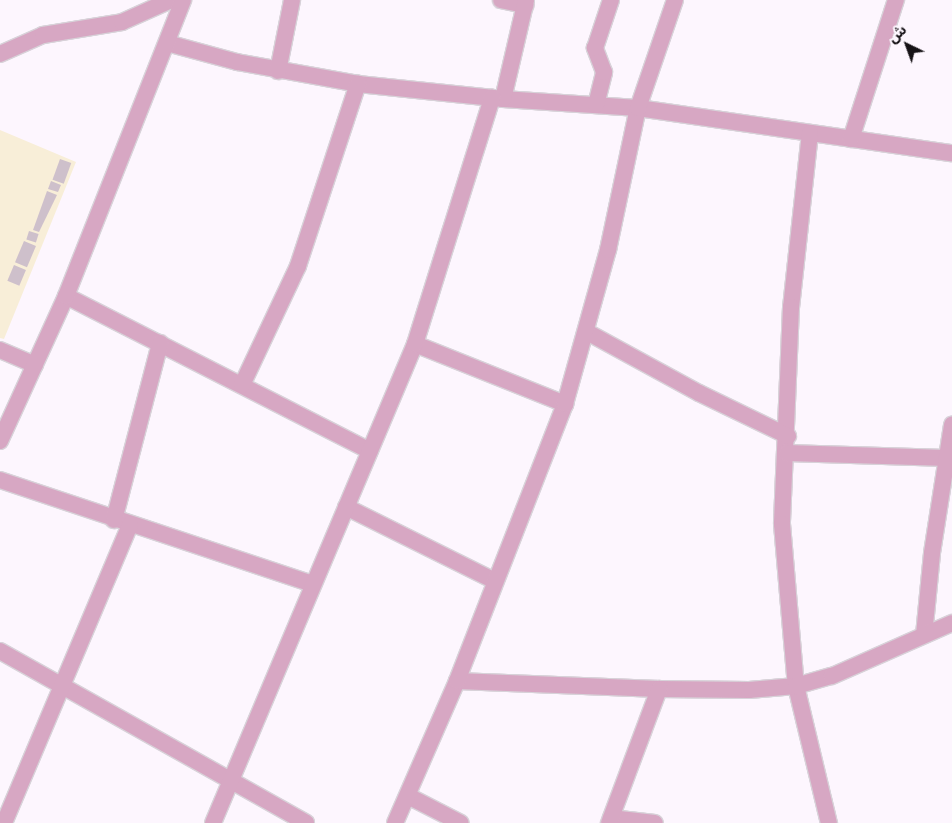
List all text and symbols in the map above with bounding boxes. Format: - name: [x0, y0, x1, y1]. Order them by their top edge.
- north arrow: [882, 20, 932, 70]
- text: ش: [884, 21, 910, 47]

